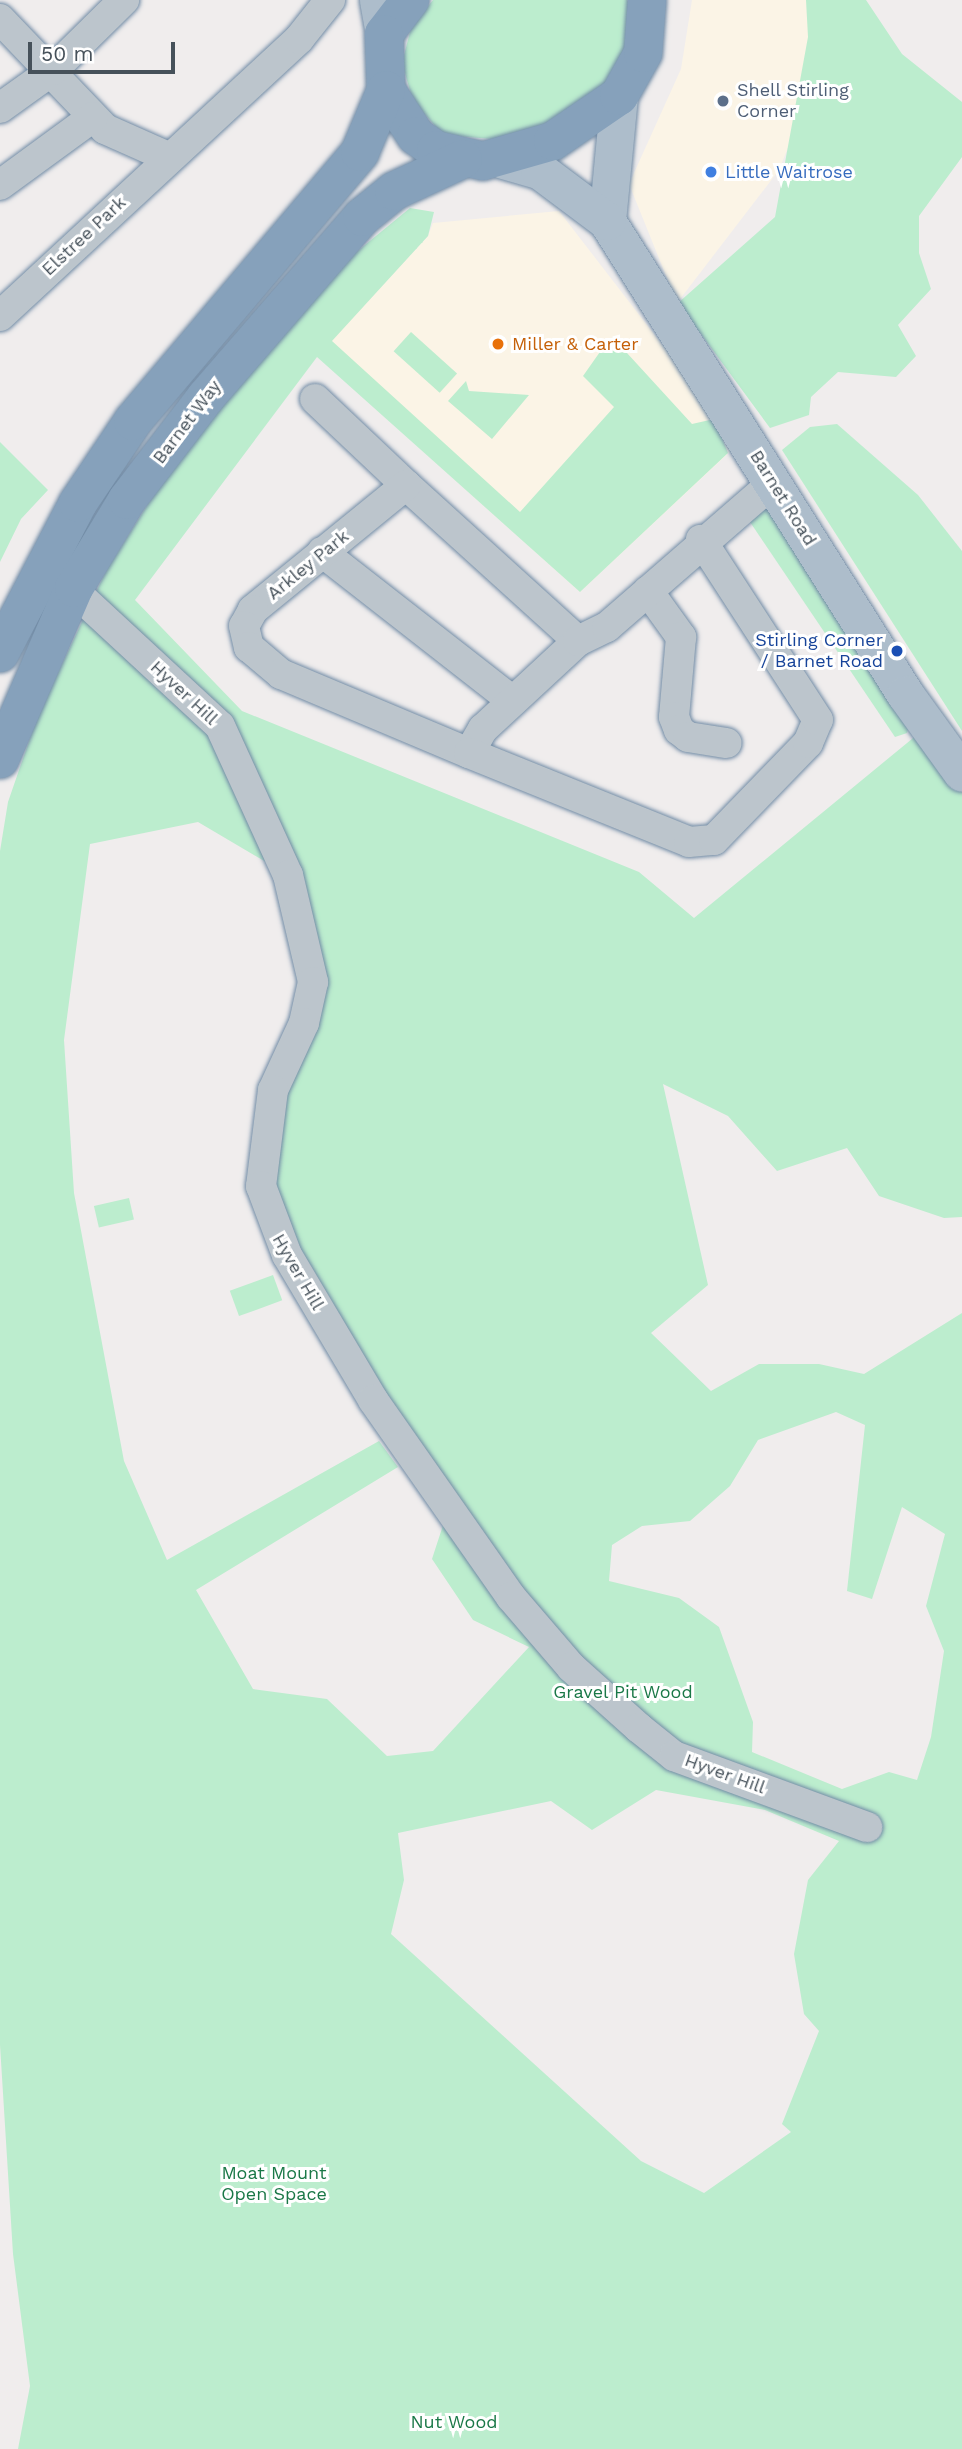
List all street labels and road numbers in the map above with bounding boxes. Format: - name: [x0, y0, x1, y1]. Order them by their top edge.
- street label: Elstree Park: [38, 192, 130, 280]
- street label: Barnet Way: [148, 376, 226, 468]
- street label: Barnet Road: [745, 446, 821, 550]
- street label: Arkley Park: [263, 525, 353, 605]
- street label: Hyver Hill: [146, 656, 222, 730]
- street label: Hyver Hill: [267, 1230, 329, 1314]
- street label: Hyver Hill: [681, 1749, 769, 1799]

